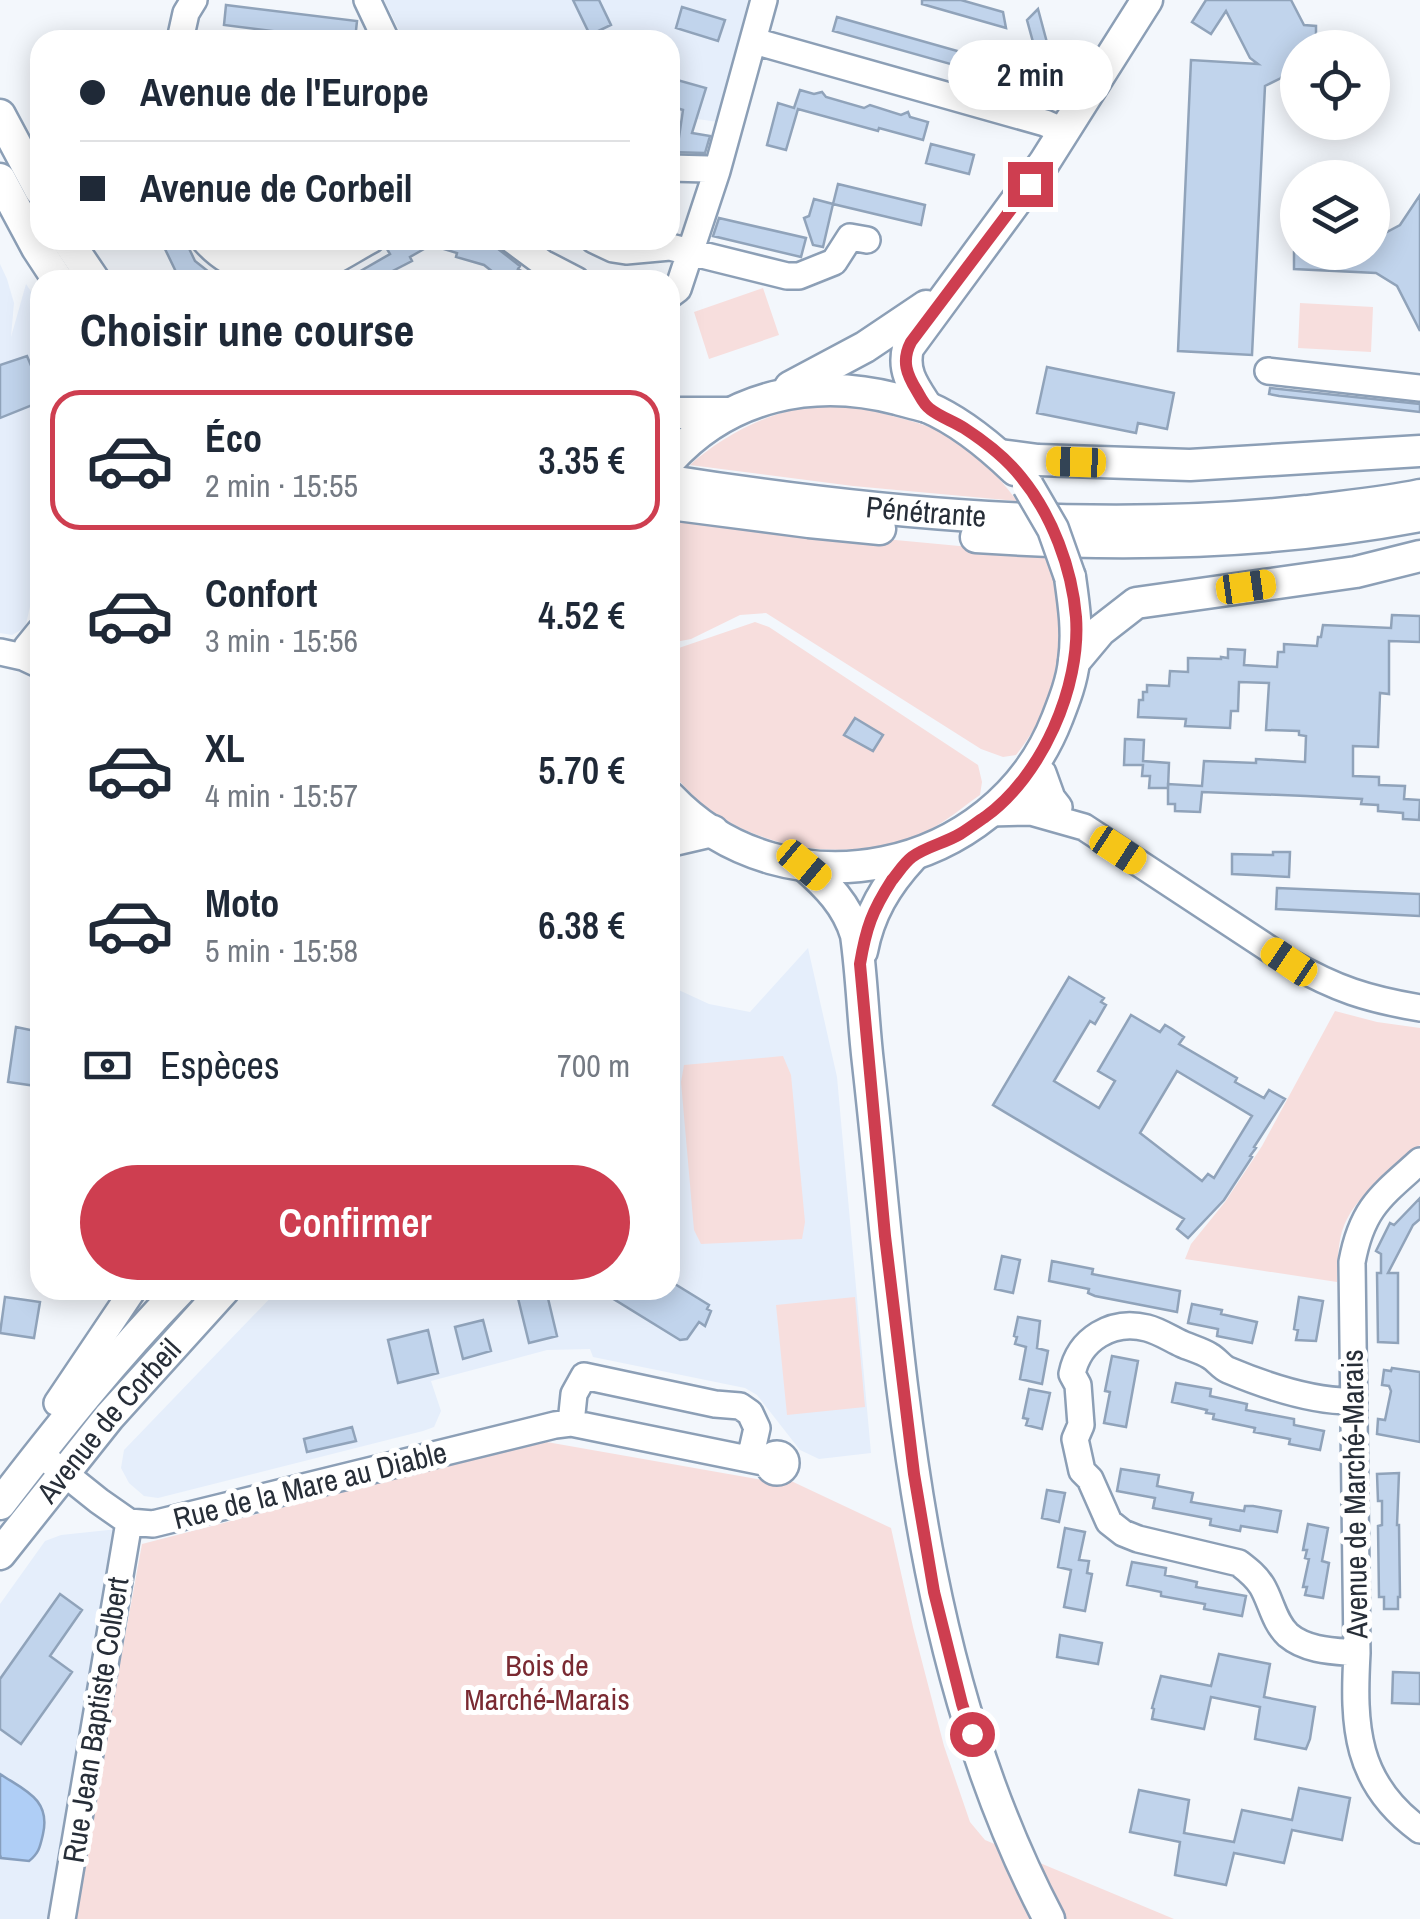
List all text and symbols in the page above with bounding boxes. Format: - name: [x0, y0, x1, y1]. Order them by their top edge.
- map controls: [1280, 30, 1390, 270]
- button: locate: [1280, 30, 1390, 140]
- callout: 2 min: [948, 39, 1112, 109]
- text: 2 min: [997, 53, 1064, 96]
- text: Avenue de l'Europe: [140, 67, 429, 118]
- button: layers: [1280, 160, 1390, 270]
- route end: [1008, 162, 1053, 207]
- text: Avenue de Corbeil: [140, 163, 412, 214]
- text: Choisir une course: [80, 299, 414, 360]
- text: Éco: [205, 413, 262, 464]
- icon: car: [85, 415, 175, 505]
- text: 3.35 €: [538, 435, 625, 486]
- car: [1045, 446, 1107, 478]
- text: 2 min · 15:55: [205, 464, 358, 507]
- street label: Pénétrante: [864, 486, 987, 536]
- text: Confort: [205, 568, 317, 619]
- car: [1214, 568, 1278, 606]
- icon: car: [85, 570, 175, 660]
- text: 4.52 €: [538, 590, 625, 641]
- text: 3 min · 15:56: [205, 619, 358, 662]
- text: XL: [205, 723, 245, 774]
- icon: car: [85, 725, 175, 815]
- text: 5.70 €: [538, 745, 625, 796]
- text: 4 min · 15:57: [205, 774, 358, 817]
- car: [1085, 821, 1151, 879]
- car: [771, 834, 837, 896]
- text: Moto: [205, 878, 279, 929]
- icon: car: [85, 880, 175, 970]
- text: 6.38 €: [538, 900, 625, 951]
- text: 5 min · 15:58: [205, 929, 358, 972]
- car: [1256, 933, 1322, 991]
- icon: cash: [80, 1038, 135, 1093]
- text: Espèces: [160, 1040, 280, 1091]
- text: 700 m: [557, 1044, 630, 1087]
- button: Confirmer: [80, 1165, 630, 1280]
- street label: Avenue de Corbeil: [27, 1330, 189, 1512]
- street label: Avenue de Marché-Marais: [1331, 1349, 1377, 1640]
- street label: Rue de la Mare au Diable: [169, 1432, 451, 1538]
- street label: Rue Jean Baptiste Colbert: [53, 1574, 137, 1865]
- park label: Bois de Marché-Marais: [464, 1645, 630, 1719]
- route start: [950, 1712, 995, 1757]

